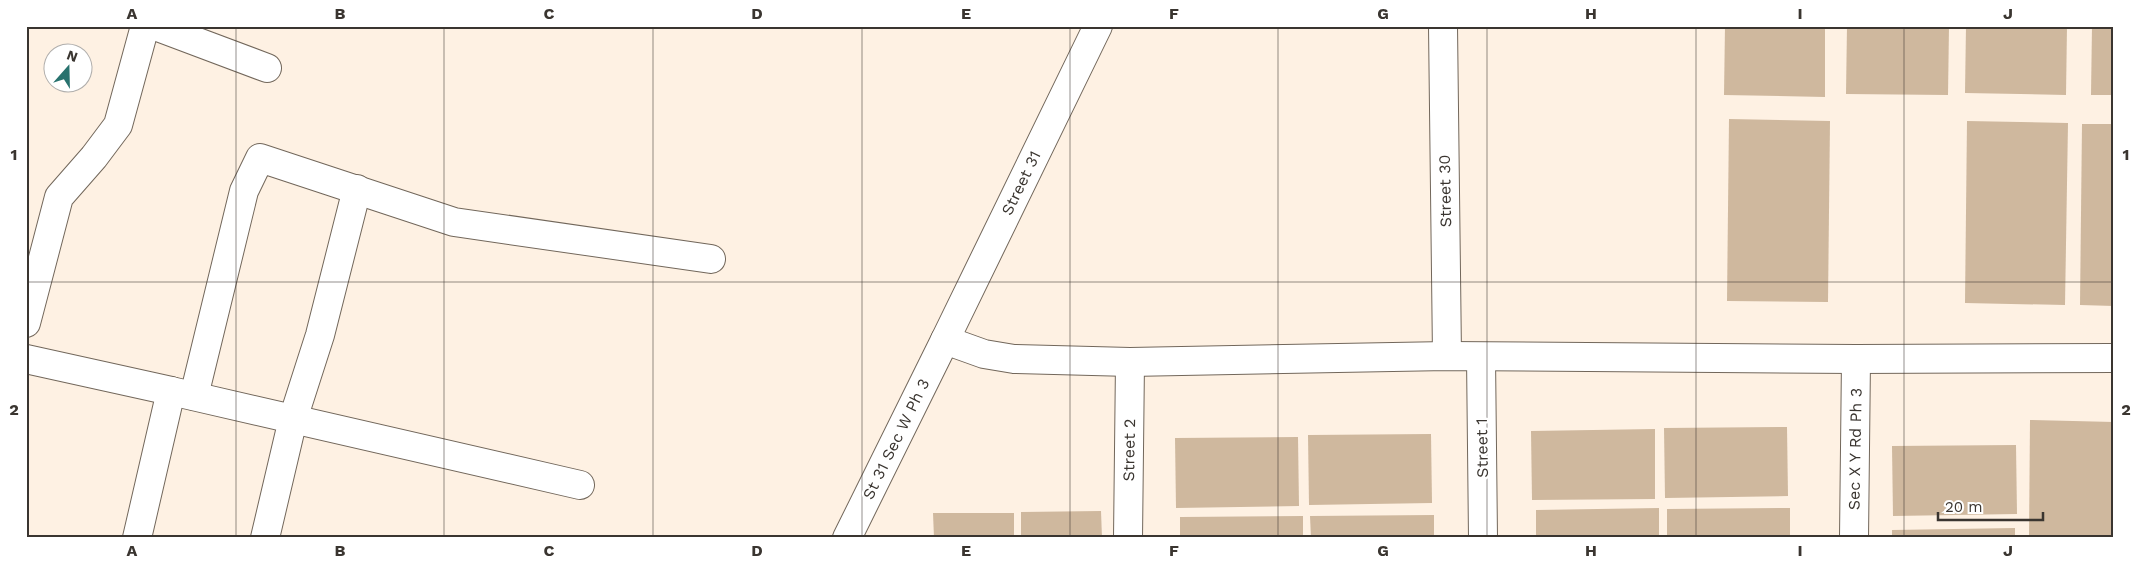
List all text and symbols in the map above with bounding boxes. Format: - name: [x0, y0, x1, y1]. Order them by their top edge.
- text: A: [127, 4, 138, 23]
- text: B: [335, 4, 346, 23]
- text: C: [544, 4, 555, 23]
- text: D: [751, 4, 763, 23]
- text: E: [961, 4, 971, 23]
- text: F: [1169, 4, 1179, 23]
- text: G: [1377, 4, 1389, 23]
- text: H: [1585, 4, 1597, 23]
- text: I: [1797, 4, 1803, 23]
- text: J: [2003, 4, 2013, 23]
- north arrow: [42, 42, 92, 92]
- text: N: [65, 46, 80, 65]
- text: 1: [11, 145, 17, 164]
- text: 1: [2123, 145, 2129, 164]
- street label: Street 31: [997, 148, 1045, 218]
- street label: Street 30: [1435, 154, 1455, 228]
- street label: St 31 Sec W Ph 3: [859, 376, 933, 502]
- street label: Sec X Y Rd Ph 3: [1844, 388, 1866, 510]
- text: 2: [9, 400, 19, 419]
- text: 2: [2121, 400, 2131, 419]
- street label: Street 2: [1119, 418, 1139, 482]
- street label: Street 1: [1472, 418, 1492, 478]
- scale bar: [1938, 489, 2042, 521]
- text: 20 m: [1945, 498, 1983, 516]
- text: A: [127, 541, 138, 560]
- text: B: [335, 541, 346, 560]
- text: C: [544, 541, 555, 560]
- text: D: [751, 541, 763, 560]
- text: E: [961, 541, 971, 560]
- text: F: [1169, 541, 1179, 560]
- text: G: [1377, 541, 1389, 560]
- text: H: [1585, 541, 1597, 560]
- text: I: [1797, 541, 1803, 560]
- text: J: [2003, 541, 2013, 560]

